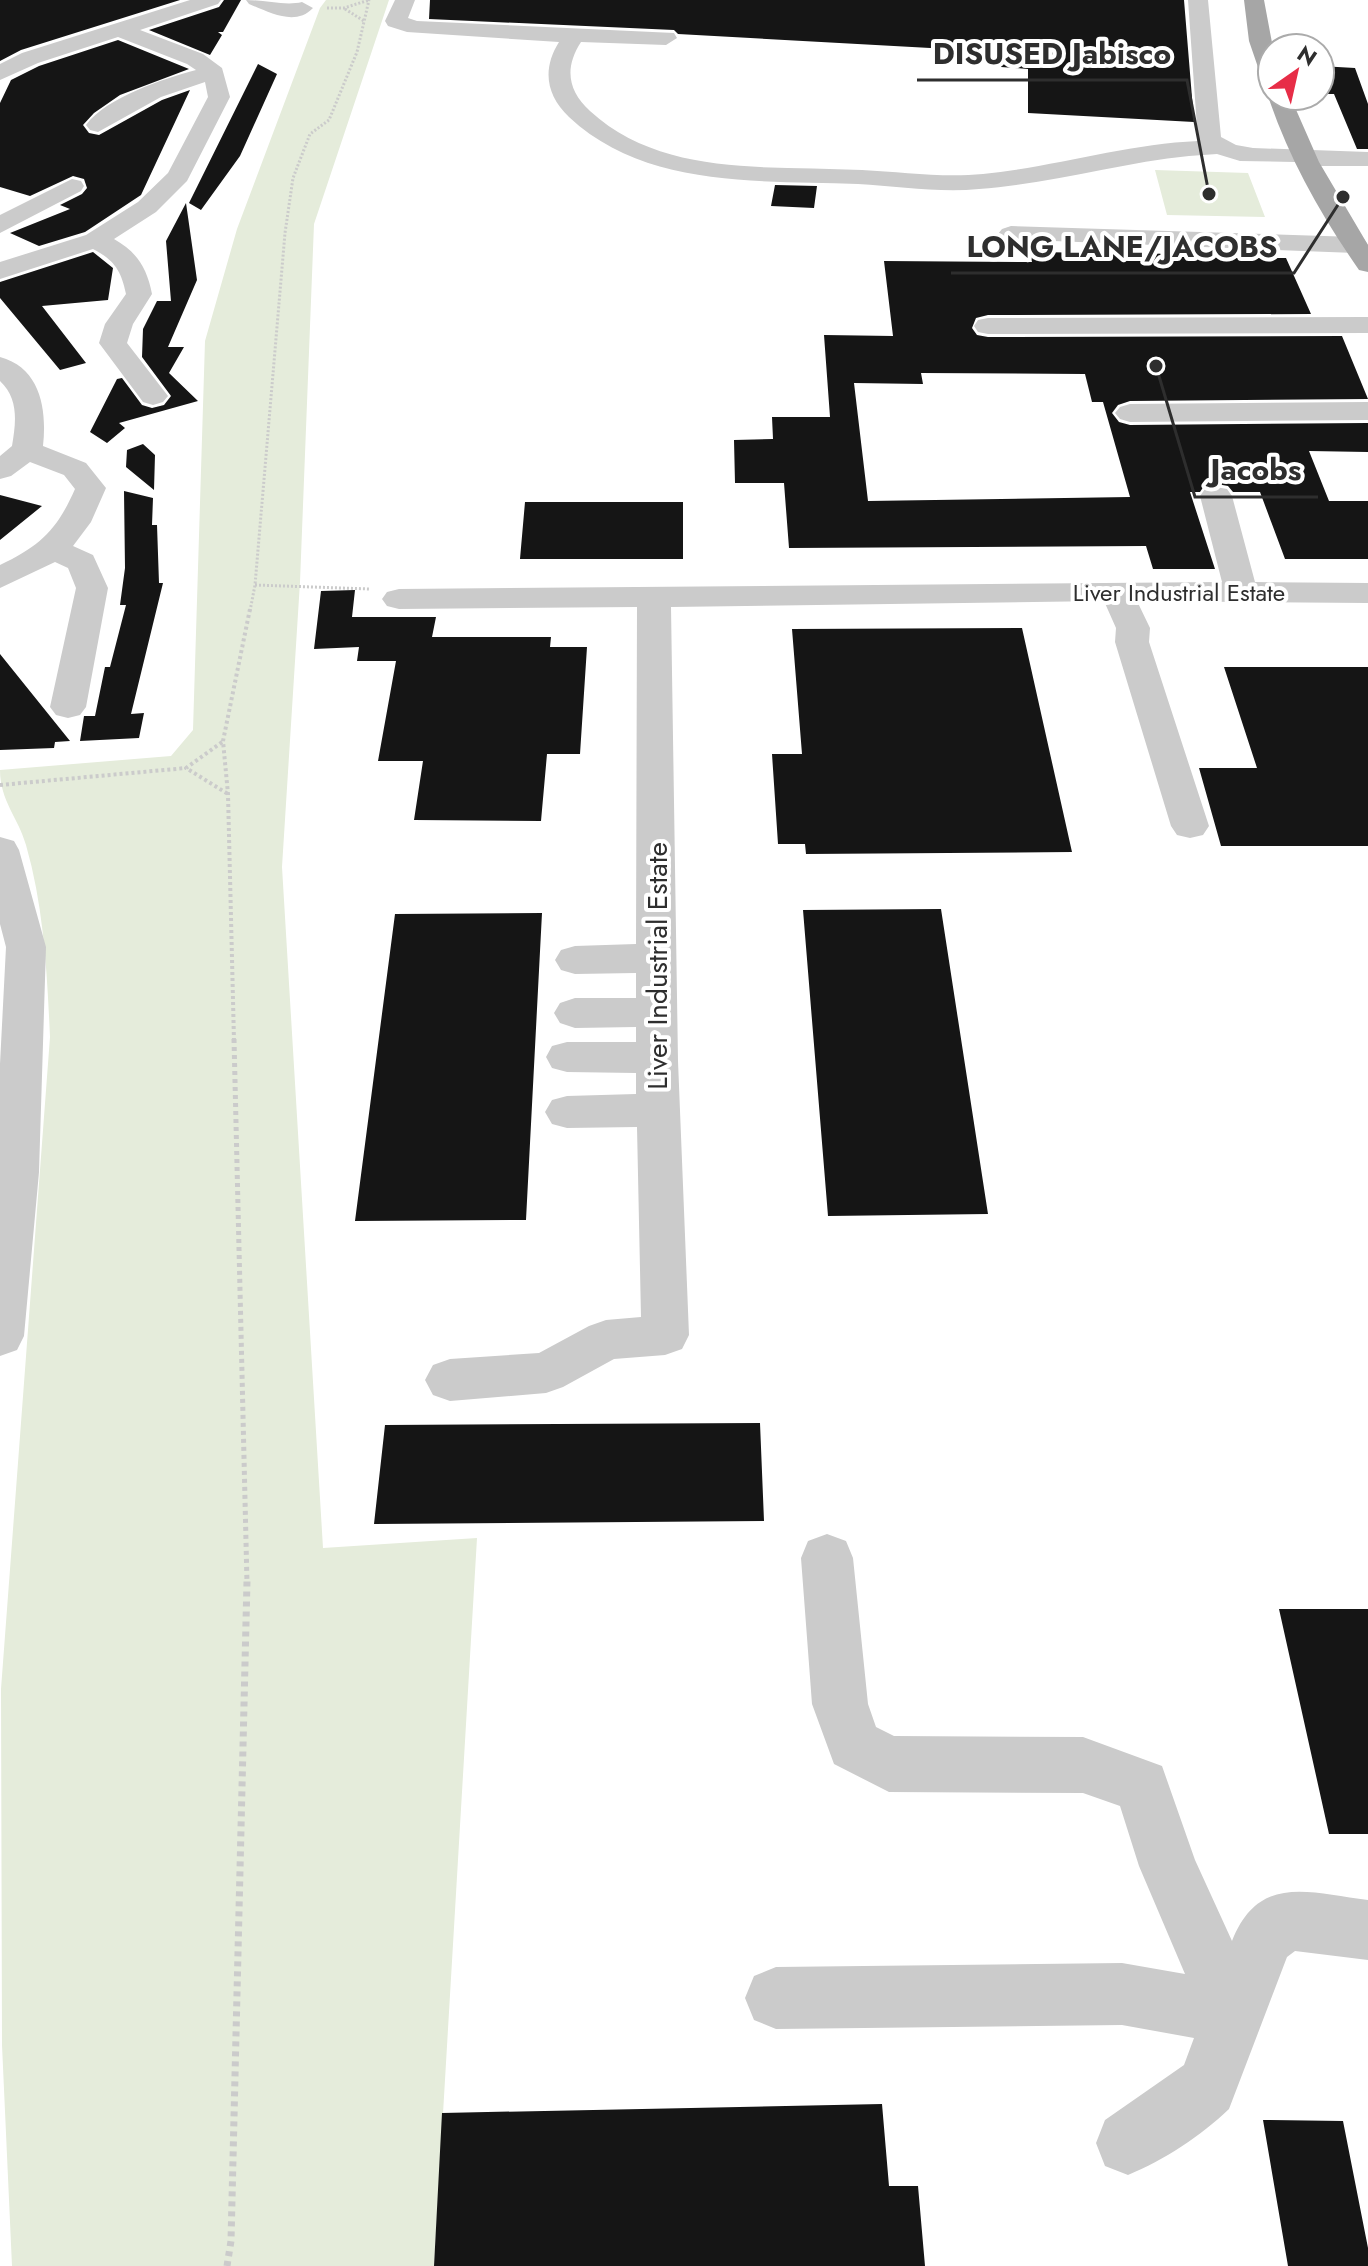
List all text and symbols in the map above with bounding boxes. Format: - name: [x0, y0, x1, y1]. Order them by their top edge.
- callout: DISUSED Jabisco: [917, 26, 1187, 80]
- text: DISUSED Jabisco: [933, 32, 1171, 75]
- north arrow: [1256, 32, 1336, 112]
- text: N: [1291, 37, 1323, 74]
- callout: LONG LANE/JACOBS: [951, 219, 1294, 273]
- text: LONG LANE/JACOBS: [966, 225, 1278, 268]
- callout: Jacobs: [1195, 443, 1318, 497]
- text: Jacobs: [1206, 448, 1301, 491]
- street label: Liver Industrial Estate: [1073, 575, 1285, 610]
- street label: Liver Industrial Estate: [637, 842, 678, 1090]

